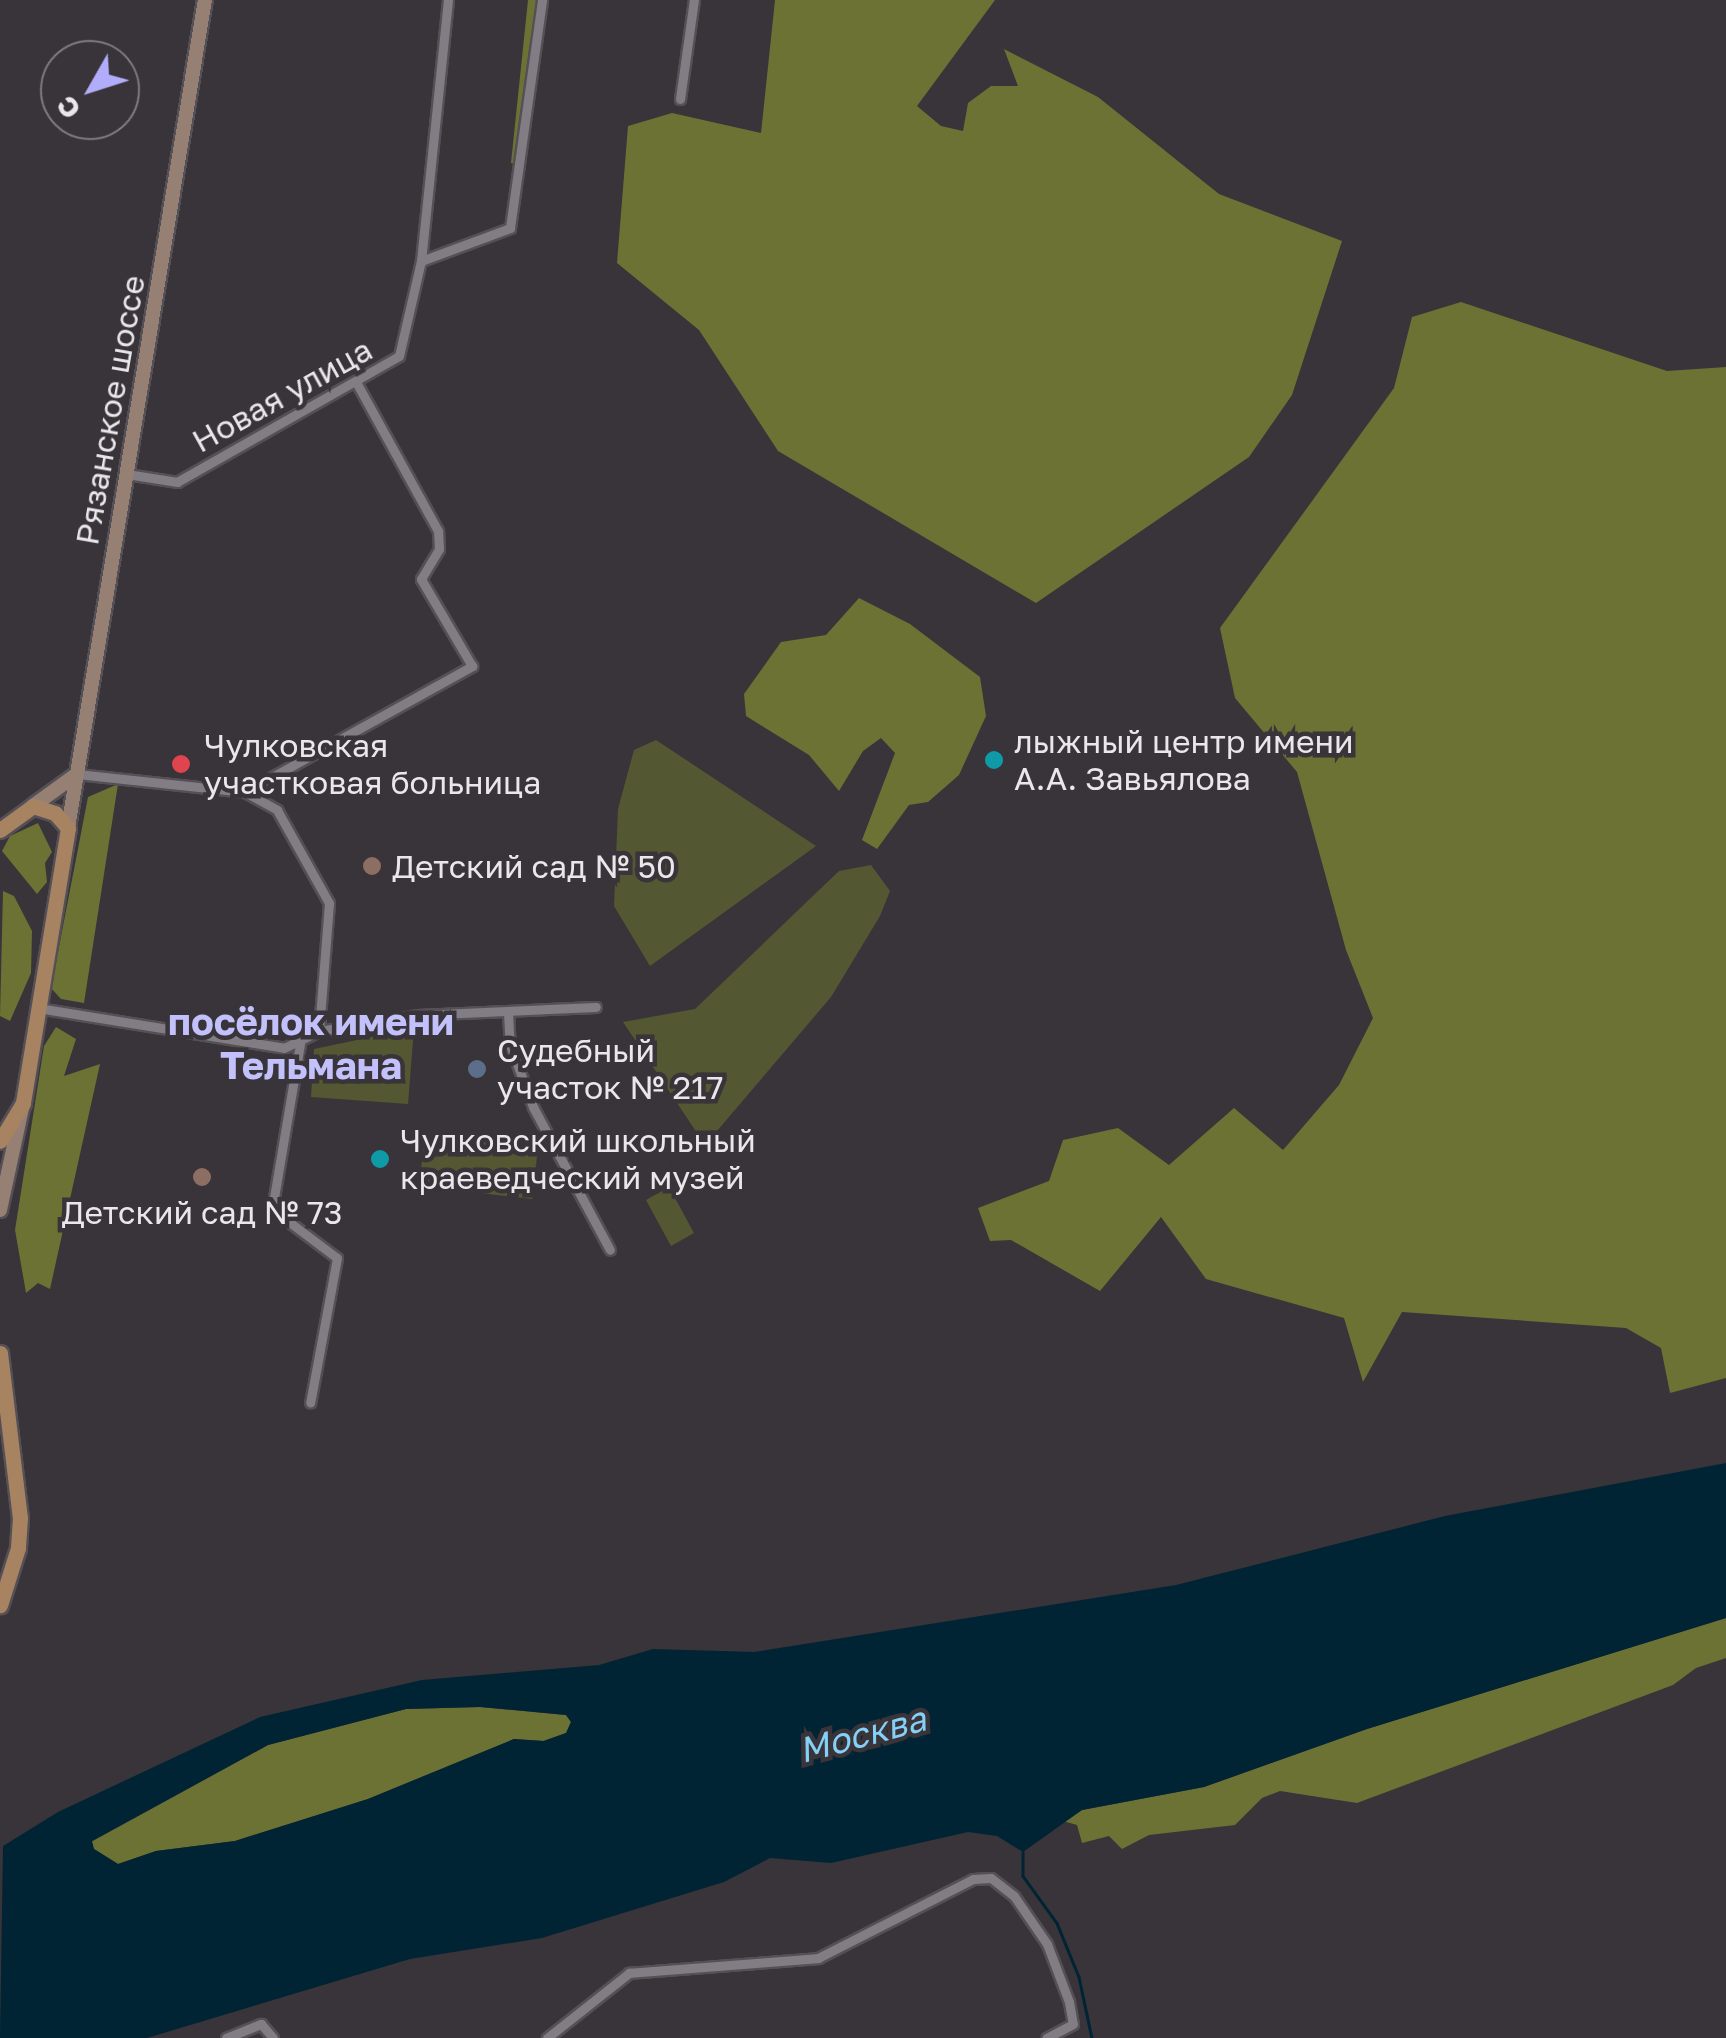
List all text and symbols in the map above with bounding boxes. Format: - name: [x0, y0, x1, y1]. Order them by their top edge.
- north arrow: [40, 40, 140, 140]
- text: С: [49, 90, 87, 126]
- street label: Рязанское шоссе: [67, 272, 153, 548]
- street label: Новая улица: [185, 330, 379, 460]
- place label: лыжный центр имени А.А. Завьялова: [1014, 723, 1354, 798]
- place label: Чулковская участковая больница: [204, 727, 541, 802]
- marker: лыжный центр имени А.А. Завьялова: [983, 749, 1005, 771]
- marker: Чулковская участковая больница: [168, 751, 194, 777]
- place label: Детский сад № 50: [392, 847, 676, 885]
- marker: Детский сад № 50: [361, 855, 383, 877]
- district label: посёлок имени Тельмана: [168, 998, 454, 1088]
- place label: Судебный участок № 217: [497, 1032, 724, 1107]
- marker: Судебный участок № 217: [466, 1058, 488, 1080]
- place label: Чулковский школьный краеведческий музей: [400, 1122, 756, 1197]
- marker: Чулковский школьный краеведческий музей: [369, 1148, 391, 1170]
- marker: Детский сад № 73: [191, 1166, 213, 1188]
- place label: Детский сад № 73: [61, 1193, 343, 1231]
- water label: Москва: [794, 1697, 930, 1771]

